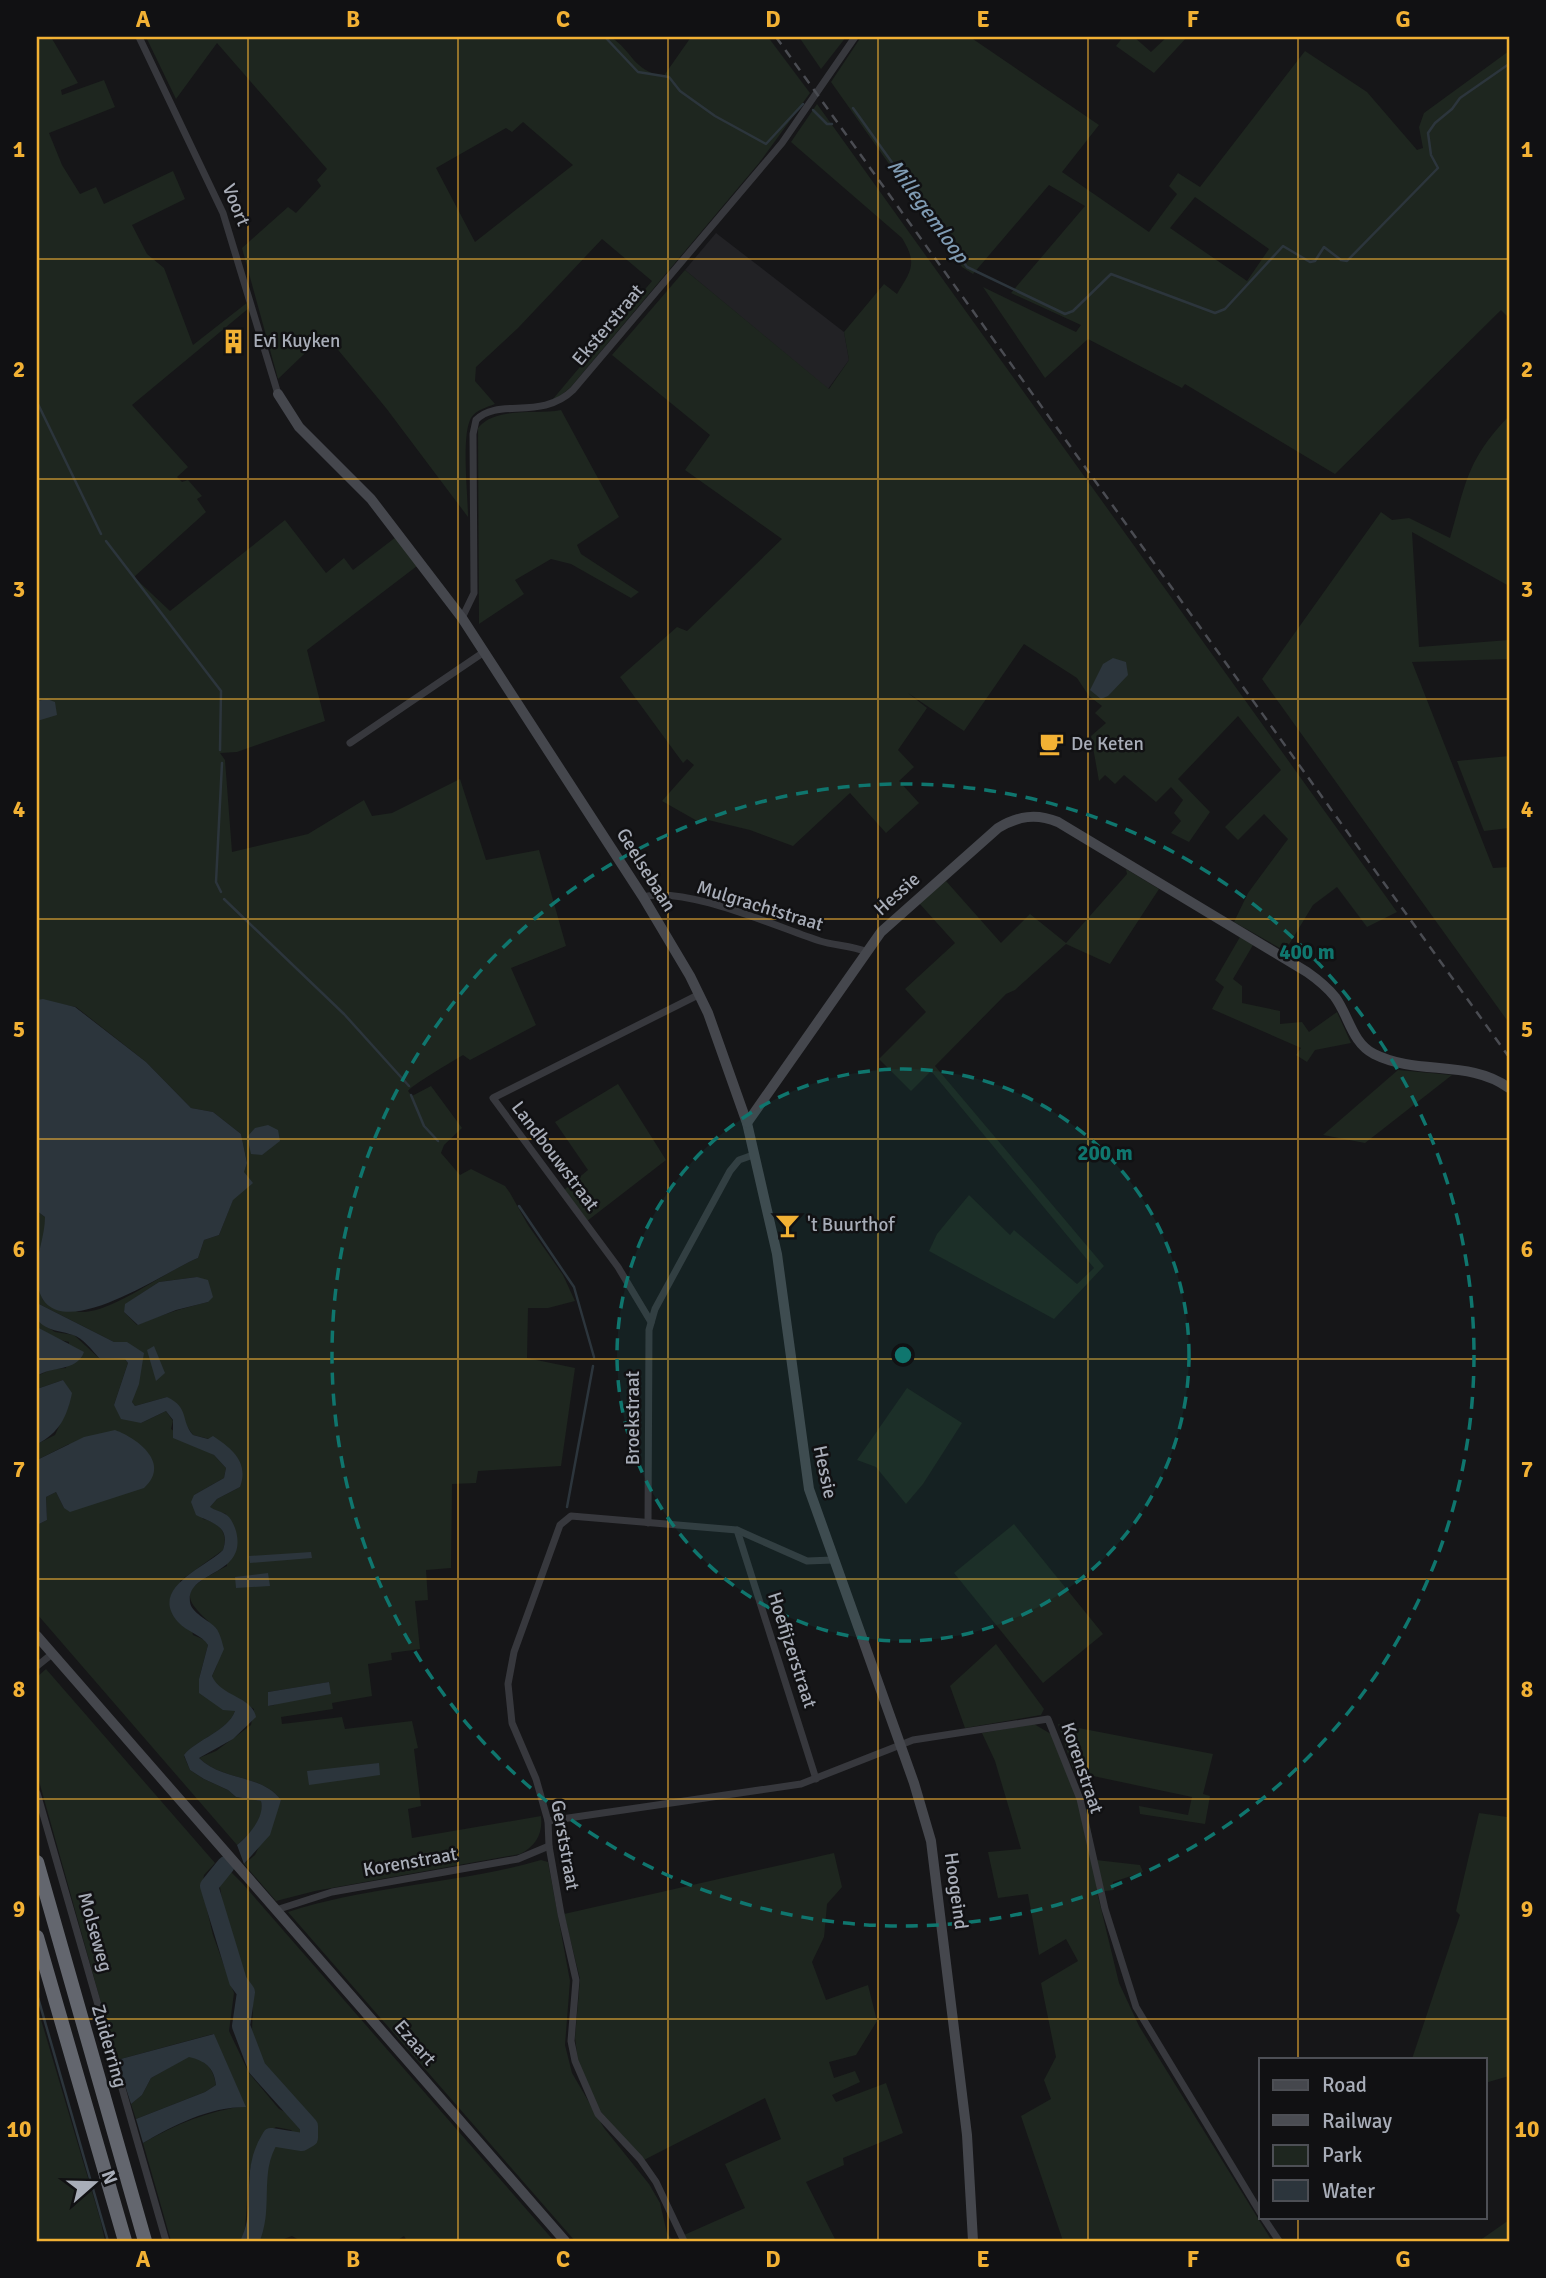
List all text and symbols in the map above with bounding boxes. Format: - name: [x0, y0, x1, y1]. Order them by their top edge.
- text: A: [136, 5, 151, 34]
- text: B: [346, 5, 360, 34]
- text: C: [556, 5, 570, 34]
- text: D: [765, 5, 781, 34]
- text: E: [976, 5, 990, 34]
- text: F: [1187, 5, 1199, 34]
- text: G: [1395, 5, 1411, 34]
- text: 1: [13, 135, 25, 164]
- text: 1: [1521, 135, 1533, 164]
- water label: Millegemloop: [882, 154, 975, 269]
- street label: Voort: [217, 180, 255, 230]
- street label: Eksterstraat: [567, 279, 649, 371]
- building icon: Evi Kuyken: [219, 327, 247, 355]
- place label: Evi Kuyken: [253, 329, 340, 353]
- text: 2: [13, 355, 25, 384]
- text: 2: [1521, 355, 1533, 384]
- text: 3: [13, 575, 25, 604]
- text: 3: [1521, 575, 1533, 604]
- cafe icon: De Keten: [1037, 730, 1065, 758]
- place label: De Keten: [1071, 732, 1144, 756]
- text: 4: [13, 795, 25, 824]
- text: 4: [1521, 795, 1533, 824]
- street label: Geelsebaan: [611, 824, 681, 916]
- street label: Hessie: [869, 867, 925, 921]
- street label: Mulgrachtstraat: [694, 875, 827, 937]
- text: 400 m: [1279, 939, 1335, 965]
- text: 5: [13, 1015, 25, 1044]
- text: 5: [1521, 1015, 1533, 1044]
- street label: Landbouwstraat: [506, 1096, 604, 1216]
- text: 200 m: [1077, 1140, 1133, 1166]
- bar icon: 't Buurthof: [773, 1211, 801, 1239]
- place label: 't Buurthof: [807, 1213, 896, 1237]
- text: 6: [13, 1235, 25, 1264]
- text: 6: [1521, 1235, 1533, 1264]
- centre of rings: [891, 1343, 915, 1367]
- street label: Broekstraat: [621, 1371, 645, 1465]
- street label: Hessie: [808, 1443, 842, 1501]
- text: 7: [13, 1455, 25, 1484]
- text: 7: [1521, 1455, 1533, 1484]
- street label: Hoefijzerstraat: [762, 1589, 822, 1711]
- text: 8: [13, 1675, 25, 1704]
- text: 8: [1521, 1675, 1533, 1704]
- street label: Korenstraat: [1055, 1719, 1109, 1817]
- street label: Gerststraat: [545, 1798, 585, 1892]
- street label: Korenstraat: [361, 1842, 459, 1882]
- street label: Hoogeind: [939, 1851, 973, 1931]
- street label: Molseweg: [72, 1890, 118, 1974]
- text: 9: [13, 1895, 25, 1924]
- text: 9: [1521, 1895, 1533, 1924]
- street label: Zuiderring: [86, 2002, 132, 2090]
- street label: Ezaart: [389, 2015, 442, 2071]
- legend: [1259, 2058, 1486, 2218]
- text: Road: [1322, 2072, 1367, 2098]
- text: Railway: [1322, 2108, 1392, 2134]
- text: 10: [7, 2115, 31, 2144]
- text: 10: [1515, 2115, 1539, 2144]
- text: Park: [1322, 2142, 1363, 2168]
- north arrow: [60, 2148, 130, 2218]
- text: N: [95, 2167, 123, 2188]
- text: Water: [1322, 2178, 1375, 2204]
- text: A: [136, 2245, 151, 2274]
- text: B: [346, 2245, 360, 2274]
- text: C: [556, 2245, 570, 2274]
- text: D: [765, 2245, 781, 2274]
- text: E: [976, 2245, 990, 2274]
- text: F: [1187, 2245, 1199, 2274]
- text: G: [1395, 2245, 1411, 2274]

